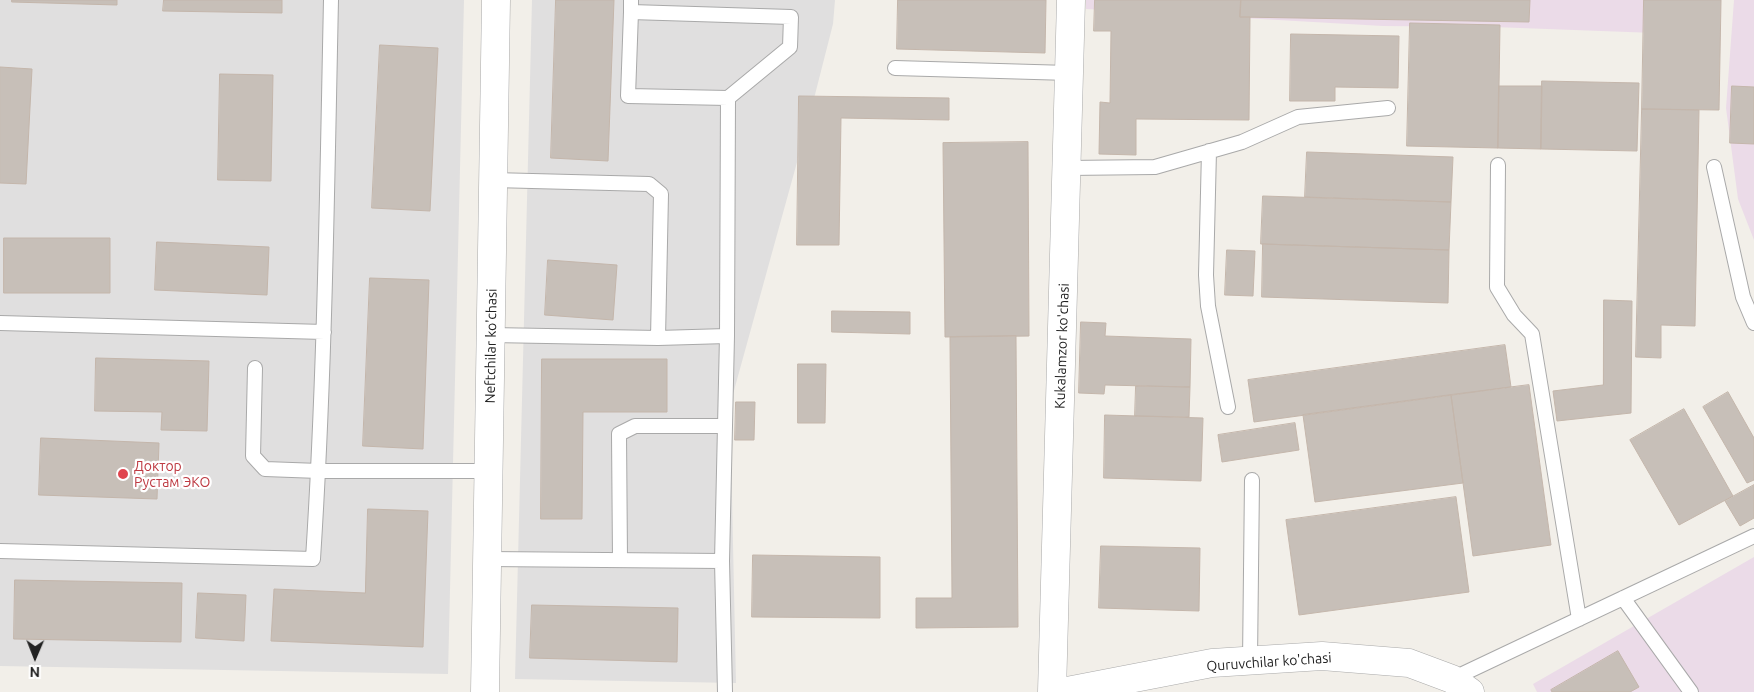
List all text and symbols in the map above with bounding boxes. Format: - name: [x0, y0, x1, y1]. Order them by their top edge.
- street label: Kukalamzor ko'chasi: [1051, 283, 1073, 409]
- street label: Neftchilar ko'chasi: [482, 288, 500, 404]
- place label: Доктор Рустам ЭКО: [134, 458, 210, 491]
- marker: Доктор Рустам ЭКО: [116, 467, 130, 481]
- north arrow: [10, 632, 60, 682]
- street label: Quruvchilar ko'chasi: [1206, 649, 1332, 675]
- text: N: [29, 664, 40, 680]

